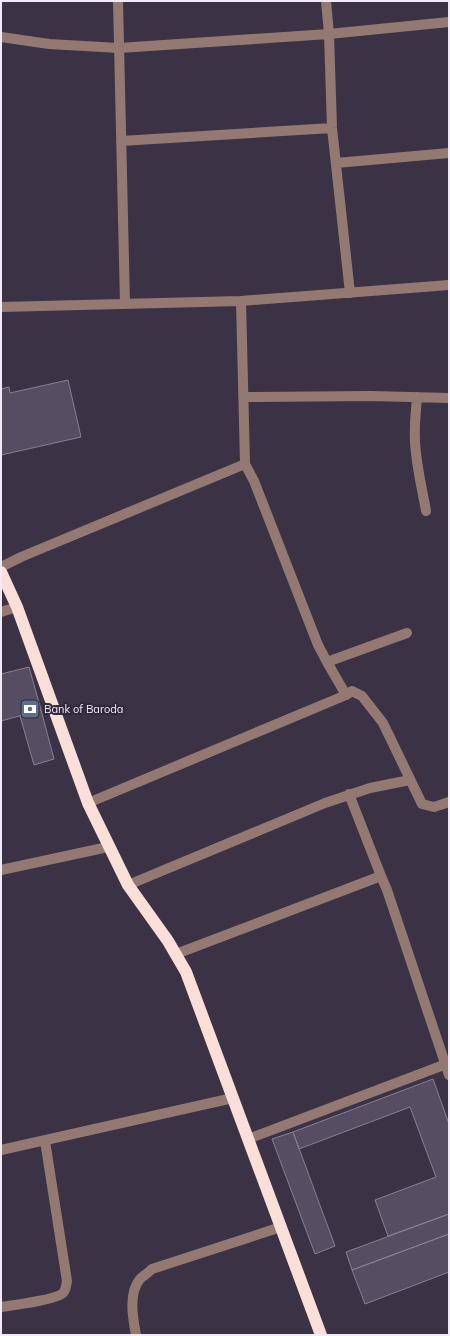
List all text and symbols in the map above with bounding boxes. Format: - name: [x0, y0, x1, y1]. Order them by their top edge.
- bank icon: Bank of Baroda: [19, 698, 41, 720]
- place label: Bank of Baroda: [44, 702, 123, 716]

